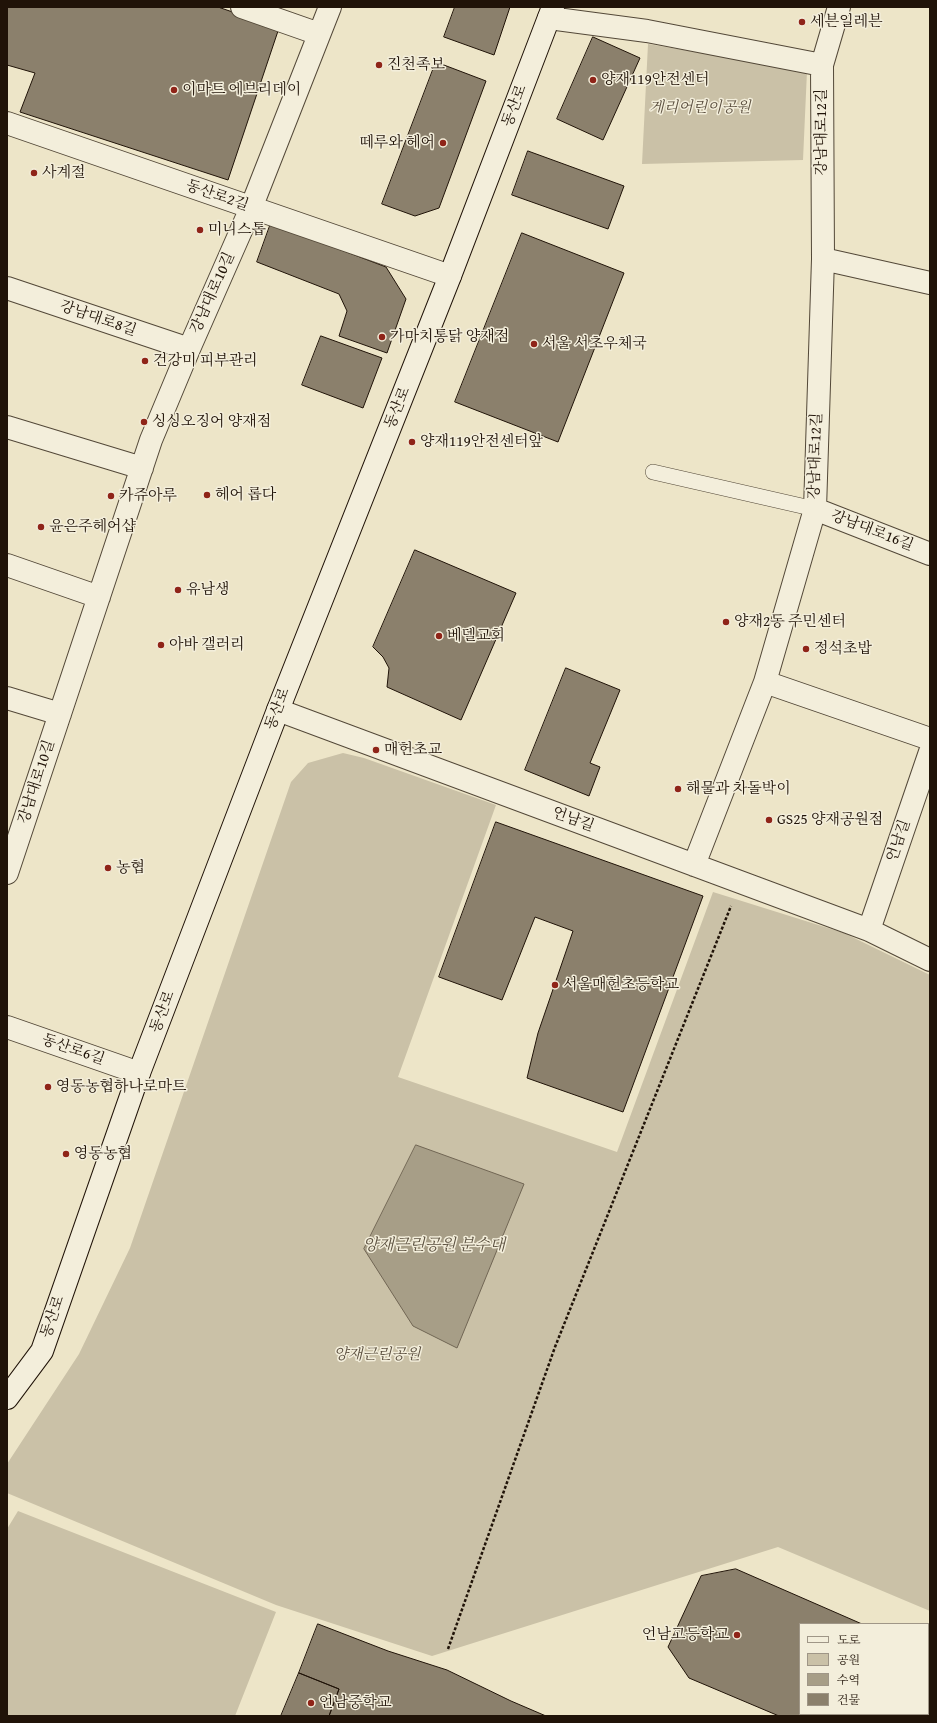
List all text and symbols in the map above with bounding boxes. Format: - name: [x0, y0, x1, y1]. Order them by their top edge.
- place label: 세븐일레븐: [810, 13, 882, 31]
- marker: 세븐일레븐: [797, 17, 807, 27]
- place label: 진천족보: [387, 56, 445, 74]
- marker: 진천족보: [374, 60, 384, 70]
- place label: 양재119안전센터: [601, 71, 710, 89]
- marker: 양재119안전센터: [588, 75, 598, 85]
- place label: 이마트 에브리데이: [182, 81, 301, 99]
- street label: 동산로: [499, 82, 531, 130]
- marker: 이마트 에브리데이: [169, 85, 179, 95]
- street label: 강남대로12길: [813, 89, 831, 175]
- park label: 게리어린이공원: [649, 99, 751, 117]
- place label: 떼루와 헤어: [359, 134, 435, 152]
- marker: 떼루와 헤어: [438, 138, 448, 148]
- place label: 사계절: [42, 164, 85, 182]
- marker: 사계절: [29, 168, 39, 178]
- street label: 동산로2길: [183, 177, 251, 215]
- place label: 미니스톱: [208, 221, 266, 239]
- marker: 미니스톱: [195, 225, 205, 235]
- street label: 강남대로10길: [187, 250, 239, 336]
- street label: 강남대로8길: [57, 298, 139, 340]
- place label: 가마치통닭 양재점: [390, 328, 509, 346]
- marker: 가마치통닭 양재점: [377, 332, 387, 342]
- place label: 서울 서초우체국: [542, 335, 647, 353]
- marker: 서울 서초우체국: [529, 339, 539, 349]
- place label: 건강미 피부관리: [153, 352, 258, 370]
- marker: 건강미 피부관리: [140, 356, 150, 366]
- street label: 동산로: [382, 384, 414, 432]
- street label: 강남대로12길: [805, 412, 827, 500]
- place label: 싱싱오징어 양재점: [152, 413, 271, 431]
- marker: 싱싱오징어 양재점: [139, 417, 149, 427]
- place label: 양재119안전센터앞: [420, 433, 543, 451]
- marker: 양재119안전센터앞: [407, 437, 417, 447]
- place label: 헤어 롭다: [215, 486, 276, 504]
- place label: 카쥬아루: [119, 487, 177, 505]
- marker: 헤어 롭다: [202, 490, 212, 500]
- marker: 카쥬아루: [106, 491, 116, 501]
- street label: 강남대로16길: [828, 507, 916, 555]
- place label: 윤은주헤어샵: [49, 518, 136, 536]
- marker: 윤은주헤어샵: [36, 522, 46, 532]
- place label: 유남생: [186, 581, 229, 599]
- marker: 유남생: [173, 585, 183, 595]
- place label: 양재2동 주민센터: [734, 613, 846, 631]
- marker: 양재2동 주민센터: [721, 617, 731, 627]
- place label: 베델교회: [447, 627, 505, 645]
- marker: 베델교회: [434, 631, 444, 641]
- place label: 아바 갤러리: [169, 636, 245, 654]
- marker: 아바 갤러리: [156, 640, 166, 650]
- place label: 정석초밥: [814, 640, 872, 658]
- marker: 정석초밥: [801, 644, 811, 654]
- street label: 동산로: [262, 685, 294, 733]
- street label: 강남대로10길: [15, 738, 59, 826]
- place label: 매헌초교: [384, 741, 442, 759]
- marker: 매헌초교: [371, 745, 381, 755]
- place label: 해물과 차돌박이: [686, 780, 791, 798]
- marker: 해물과 차돌박이: [673, 784, 683, 794]
- street label: 언남길: [549, 804, 597, 836]
- place label: GS25 양재공원점: [777, 811, 883, 829]
- marker: GS25 양재공원점: [764, 815, 774, 825]
- street label: 언남길: [883, 818, 915, 864]
- place label: 농협: [116, 859, 145, 877]
- marker: 농협: [103, 863, 113, 873]
- place label: 서울매헌초등학교: [563, 976, 679, 994]
- marker: 서울매헌초등학교: [550, 980, 560, 990]
- street label: 동산로: [147, 988, 179, 1036]
- street label: 동산로6길: [39, 1031, 107, 1069]
- place label: 영동농협하나로마트: [56, 1078, 186, 1096]
- marker: 영동농협하나로마트: [43, 1082, 53, 1092]
- place label: 영동농협: [74, 1145, 132, 1163]
- marker: 영동농협: [61, 1149, 71, 1159]
- water label: 양재근린공원 분수대: [363, 1236, 505, 1256]
- street label: 동산로: [37, 1294, 69, 1340]
- park label: 양재근린공원: [334, 1346, 420, 1364]
- legend: [799, 1623, 929, 1715]
- place label: 언남고등학교: [642, 1626, 729, 1644]
- marker: 언남고등학교: [732, 1630, 742, 1640]
- text: 도로: [837, 1631, 860, 1648]
- text: 공원: [837, 1651, 860, 1668]
- text: 수역: [837, 1671, 860, 1688]
- text: 건물: [837, 1691, 860, 1708]
- place label: 언남중학교: [319, 1694, 391, 1712]
- marker: 언남중학교: [306, 1698, 316, 1708]

